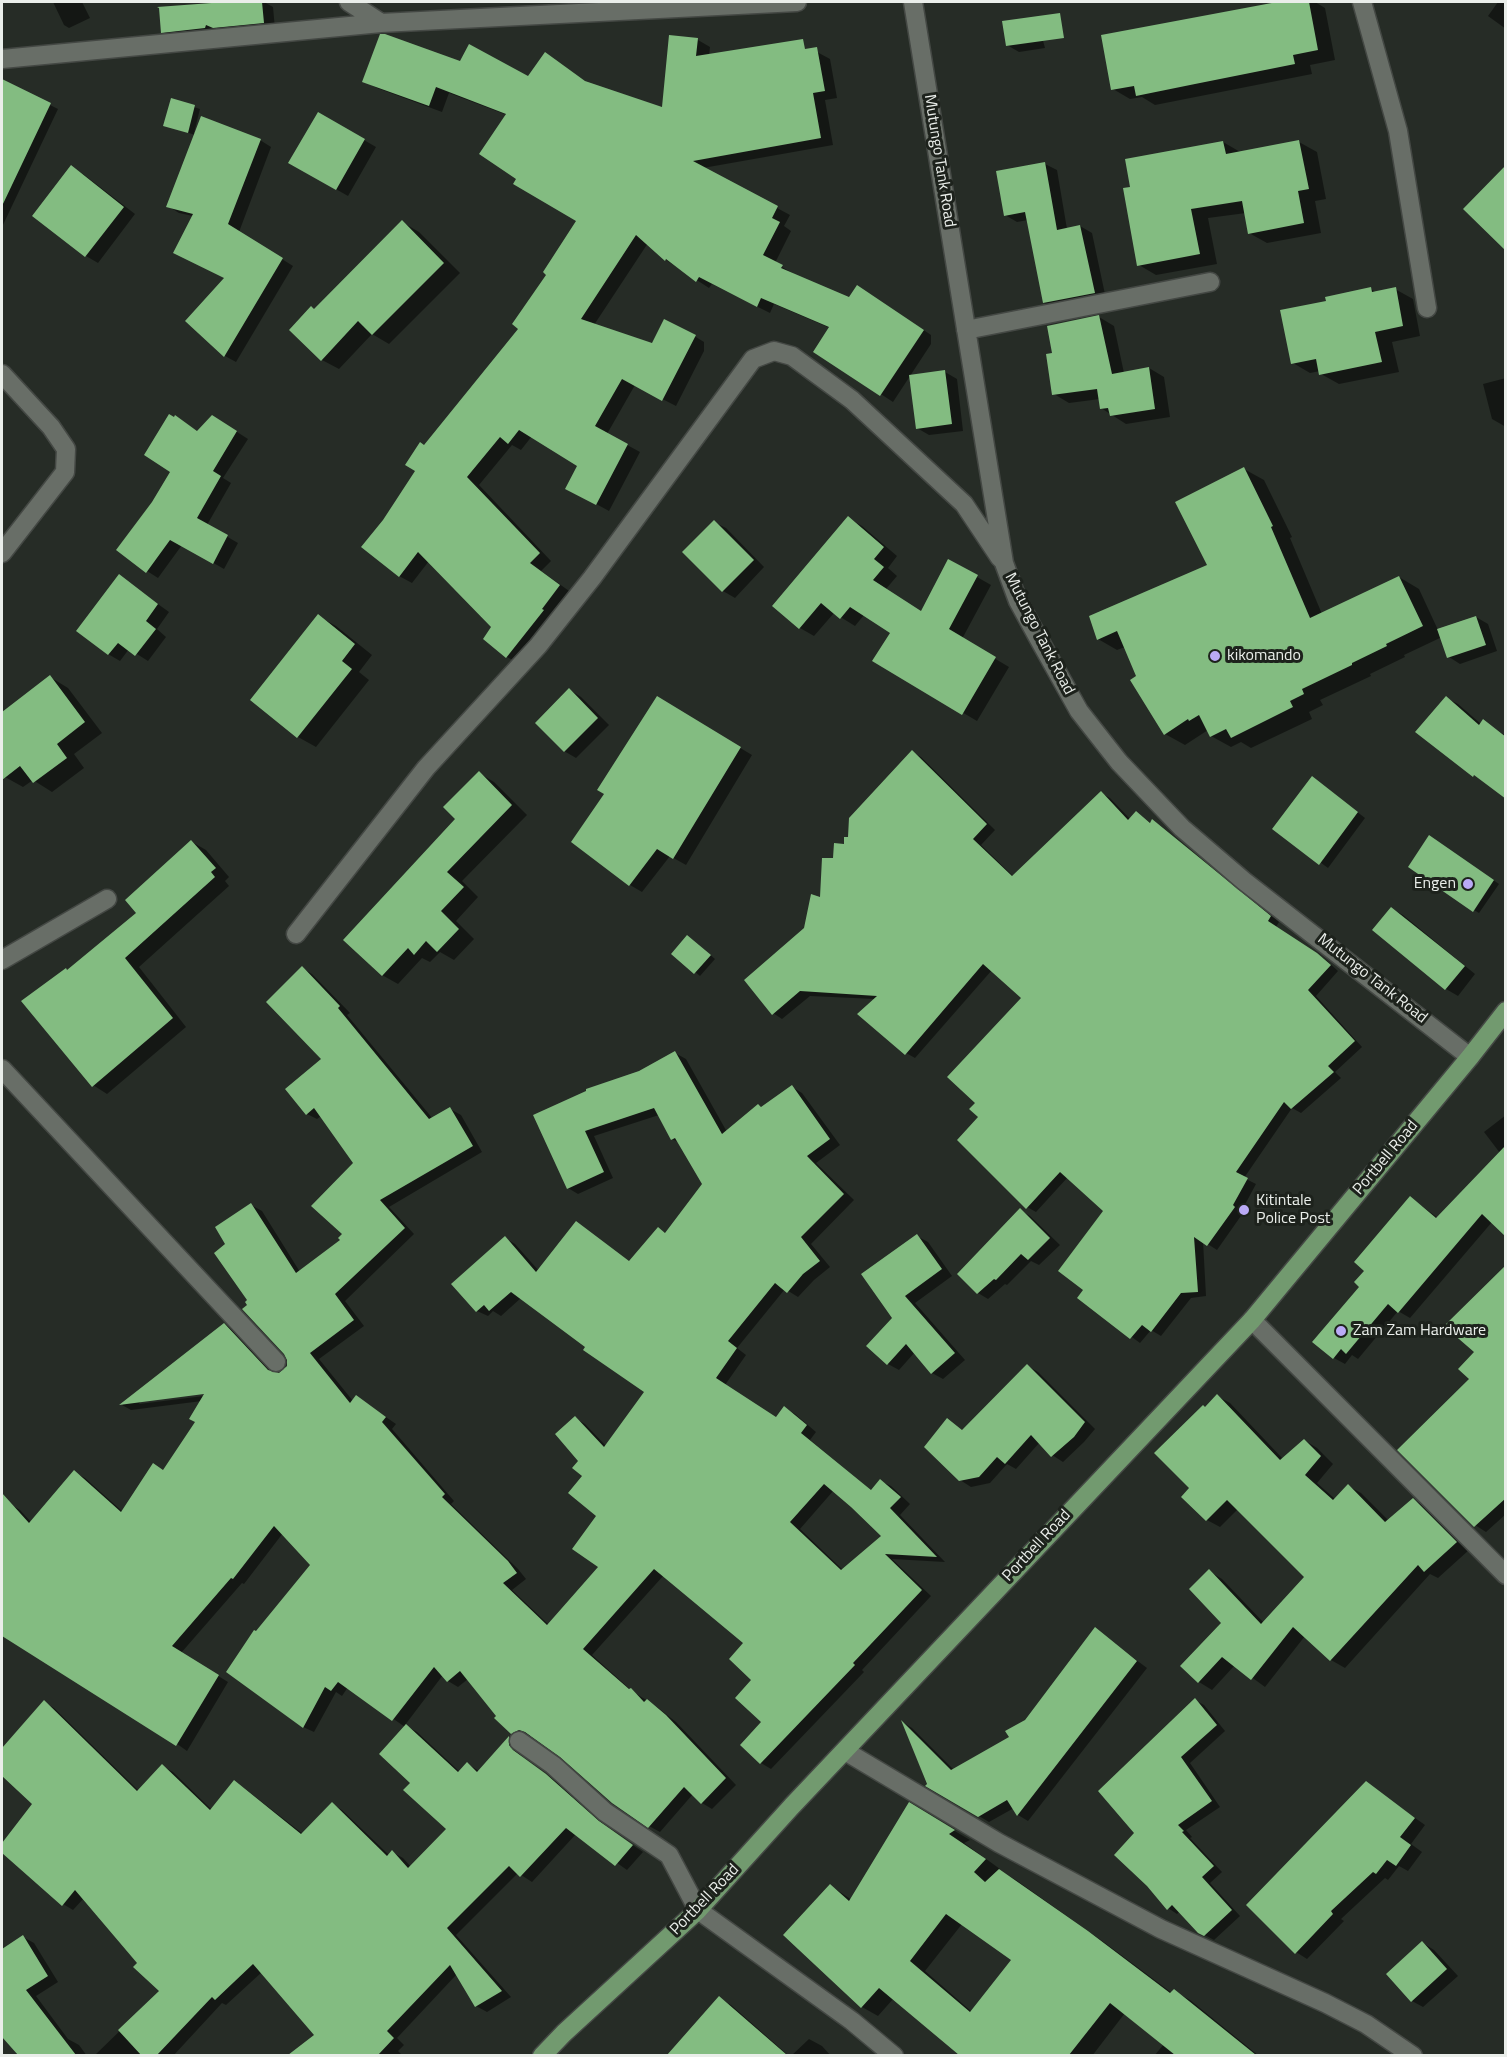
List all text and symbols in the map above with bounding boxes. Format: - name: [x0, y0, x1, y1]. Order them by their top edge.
- street label: Mutungo Tank Road: [919, 93, 959, 229]
- street label: Mutungo Tank Road: [1000, 570, 1078, 698]
- place label: kikomando: [1227, 646, 1301, 666]
- marker: kikomando: [1208, 649, 1222, 663]
- place label: Engen: [1414, 874, 1456, 894]
- marker: Engen: [1461, 877, 1475, 891]
- street label: Mutungo Tank Road: [1313, 930, 1431, 1028]
- street label: Portbell Road: [1349, 1117, 1423, 1199]
- place label: Kitintale Police Post: [1256, 1191, 1330, 1229]
- marker: Kitintale Police Post: [1237, 1203, 1251, 1217]
- place label: Zam Zam Hardware: [1353, 1321, 1486, 1341]
- marker: Zam Zam Hardware: [1334, 1324, 1348, 1338]
- street label: Portbell Road: [999, 1506, 1075, 1586]
- street label: Portbell Road: [666, 1861, 744, 1939]

